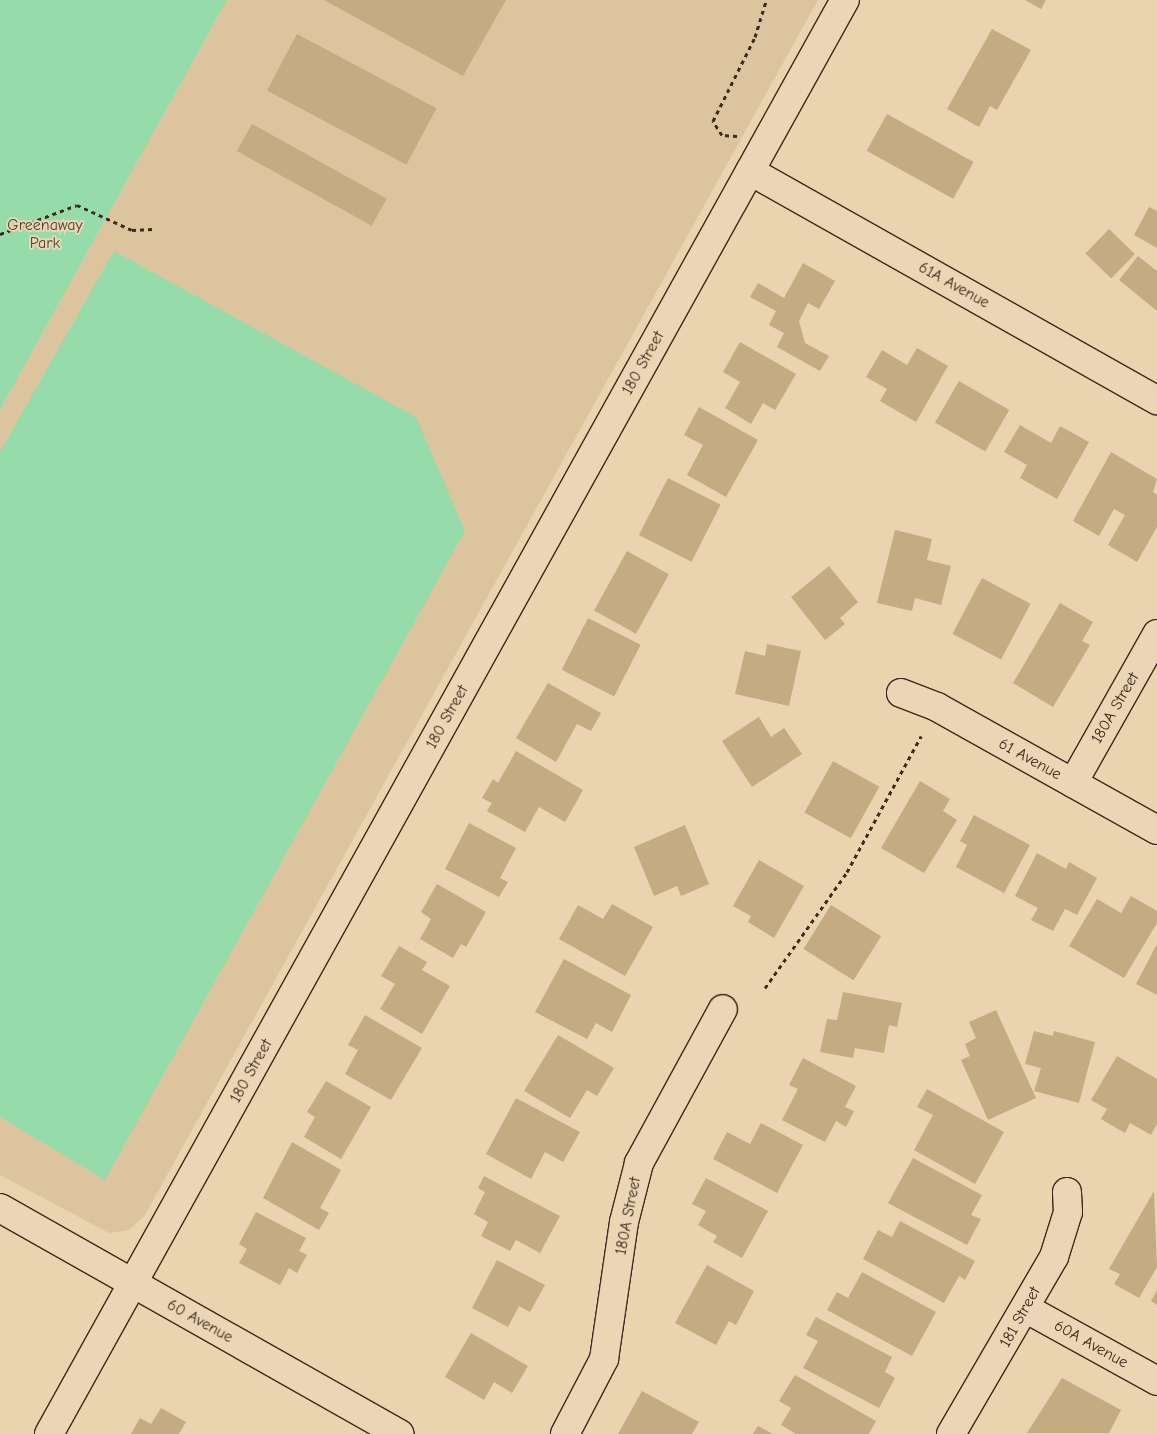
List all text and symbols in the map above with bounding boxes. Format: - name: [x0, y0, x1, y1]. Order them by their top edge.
- park label: Greenaway Park: [7, 215, 83, 253]
- street label: 61A Avenue: [915, 258, 993, 312]
- street label: 180 Street: [618, 328, 668, 398]
- street label: 180A Street: [1087, 669, 1143, 747]
- street label: 180 Street: [422, 682, 472, 752]
- street label: 61 Avenue: [995, 734, 1065, 784]
- street label: 180 Street: [226, 1036, 276, 1106]
- street label: 180A Street: [611, 1175, 645, 1257]
- street label: 181 Street: [996, 1283, 1044, 1351]
- street label: 60 Avenue: [164, 1295, 236, 1347]
- street label: 60A Avenue: [1051, 1316, 1131, 1372]

